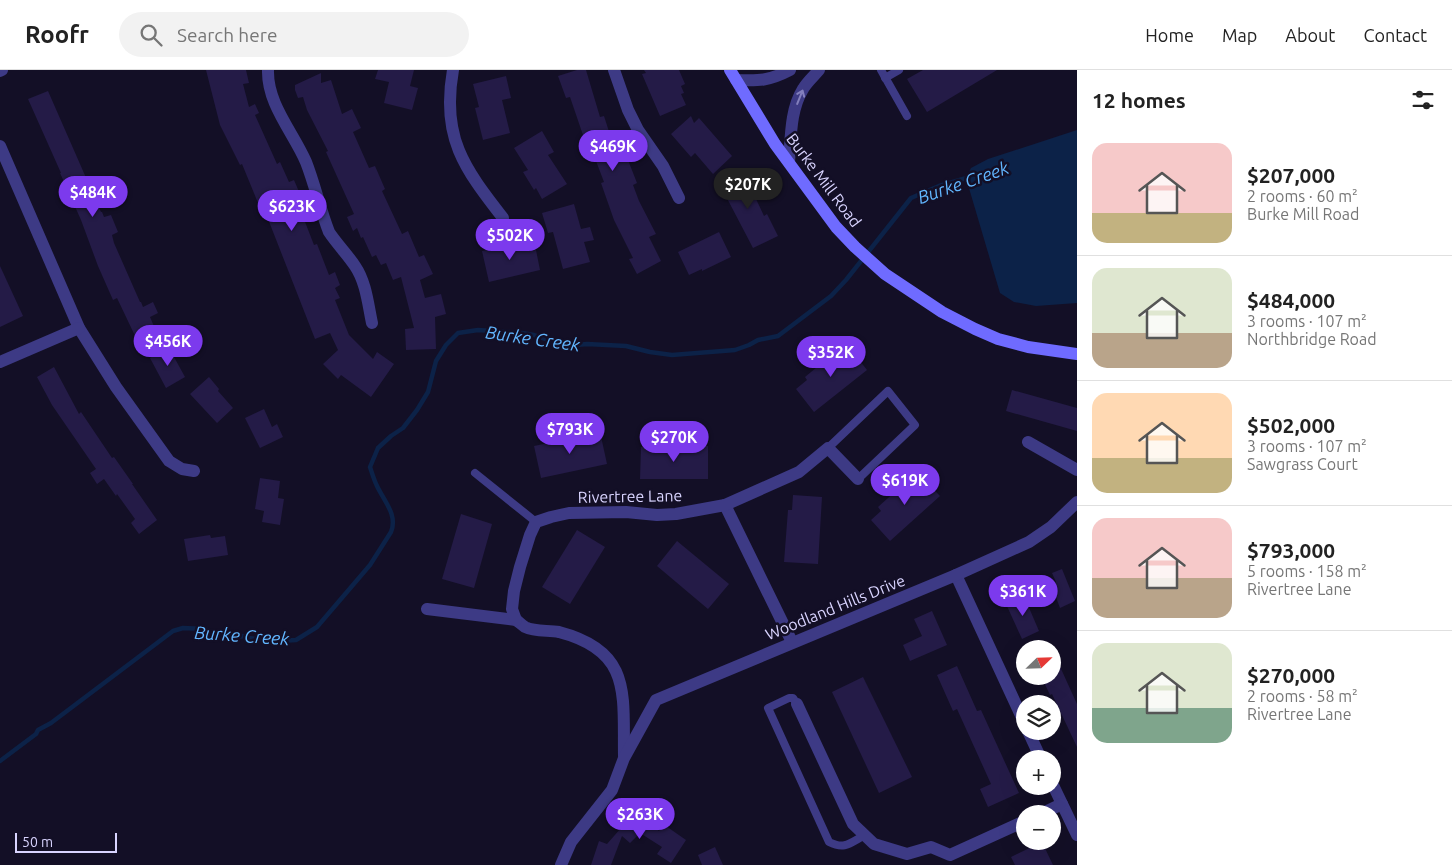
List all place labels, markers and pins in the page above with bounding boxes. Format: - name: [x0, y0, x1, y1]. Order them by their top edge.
- pin: $469K: [578, 129, 648, 172]
- pin: $207K: [713, 168, 783, 210]
- pin: $484K: [58, 176, 128, 218]
- pin: $623K: [257, 190, 327, 232]
- pin: $502K: [475, 218, 545, 261]
- pin: $456K: [133, 324, 203, 367]
- pin: $352K: [796, 336, 866, 378]
- pin: $793K: [535, 412, 605, 455]
- pin: $270K: [639, 420, 709, 463]
- pin: $619K: [870, 464, 940, 506]
- pin: $361K: [988, 574, 1058, 617]
- pin: $263K: [605, 798, 675, 840]

